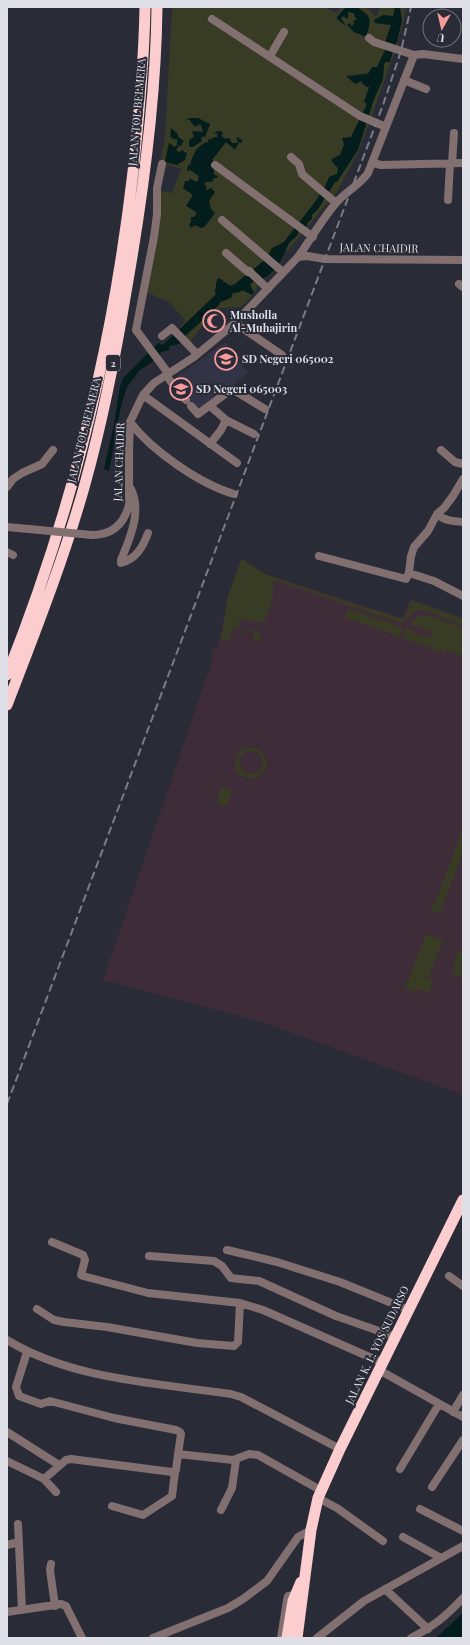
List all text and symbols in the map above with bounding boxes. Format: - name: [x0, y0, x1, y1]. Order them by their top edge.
- north arrow: [422, 8, 462, 48]
- text: U: [435, 30, 445, 46]
- street label: JALAN TOL BELMERA: [124, 57, 149, 167]
- street label: JALAN CHAIDIR: [338, 239, 419, 256]
- place label: Musholla Al-Muhajirin: [229, 307, 297, 335]
- mosque icon: Musholla Al-Muhajirin: [201, 308, 227, 334]
- school or university icon: SD Negeri 065002: [213, 346, 239, 372]
- place label: SD Negeri 065002: [242, 351, 334, 366]
- road number: 2: [106, 355, 120, 371]
- street label: JALAN TOL BELMERA: [63, 376, 104, 485]
- school or university icon: SD Negeri 065003: [168, 376, 194, 402]
- place label: SD Negeri 065003: [196, 381, 287, 396]
- street label: JALAN CHAIDIR: [110, 421, 127, 503]
- street label: JALAN K. L. YOS SUDARSO: [341, 1283, 412, 1408]

